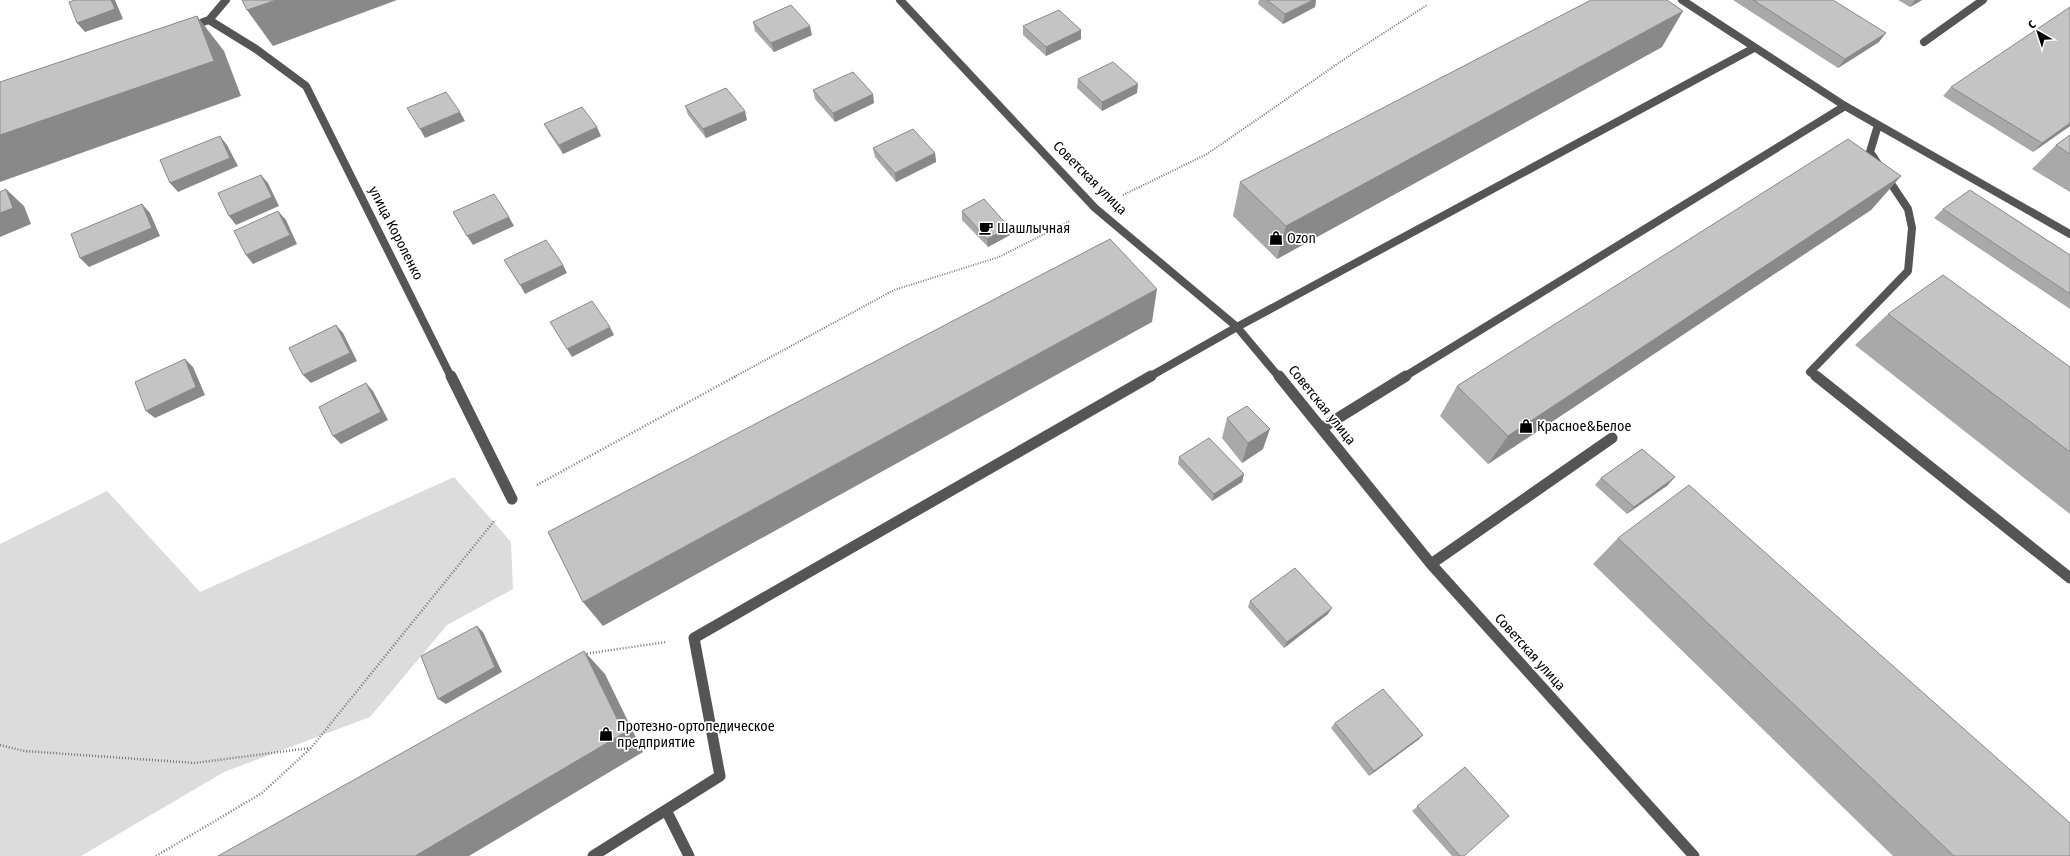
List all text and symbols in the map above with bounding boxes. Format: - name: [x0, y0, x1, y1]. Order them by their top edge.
- north arrow: [2018, 12, 2058, 52]
- text: С: [2026, 18, 2039, 31]
- street label: Советская улица: [1049, 137, 1131, 219]
- street label: улица Короленко: [365, 183, 427, 283]
- cafe icon: Шашлычная: [978, 220, 994, 236]
- place label: Шашлычная: [997, 220, 1070, 237]
- shop icon: Ozon: [1268, 230, 1284, 246]
- place label: Ozon: [1287, 230, 1316, 247]
- street label: Советская улица: [1285, 362, 1359, 448]
- shop icon: Красное&Белое: [1518, 418, 1534, 434]
- place label: Красное&Белое: [1537, 418, 1631, 435]
- street label: Советская улица: [1491, 610, 1569, 694]
- place label: Протезно-ортопедическое предприятие: [617, 718, 775, 751]
- shop icon: Протезно-ортопедическое предприятие: [598, 726, 614, 742]

